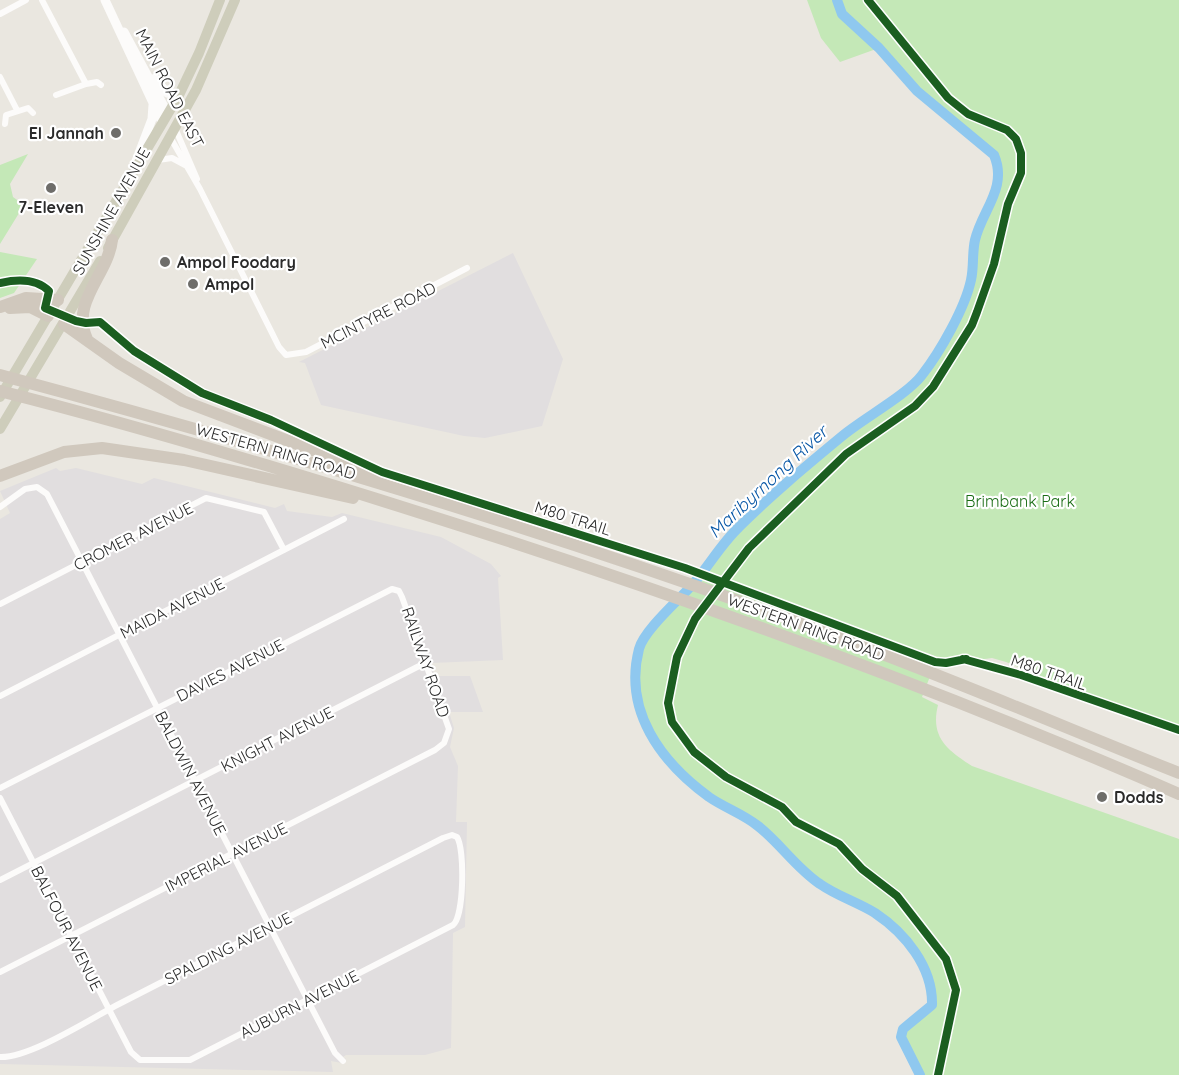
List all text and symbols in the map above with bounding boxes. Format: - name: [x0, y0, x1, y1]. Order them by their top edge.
- street label: MAIN ROAD EAST: [131, 25, 209, 151]
- place label: El Jannah: [29, 123, 104, 143]
- marker: El Jannah: [109, 126, 123, 140]
- street label: SUNSHINE AVENUE: [68, 144, 154, 278]
- marker: 7-Eleven: [44, 181, 58, 195]
- place label: 7-Eleven: [18, 197, 84, 217]
- place label: Ampol Foodary: [177, 252, 296, 272]
- marker: Ampol Foodary: [158, 255, 172, 269]
- place label: Ampol: [205, 274, 254, 294]
- marker: Ampol: [186, 277, 200, 291]
- street label: MCINTYRE ROAD: [317, 277, 439, 353]
- street label: WESTERN RING ROAD: [194, 419, 358, 483]
- water label: Maribyrnong River: [703, 419, 834, 543]
- park label: Brimbank Park: [965, 491, 1075, 511]
- street label: M80 TRAIL: [532, 496, 614, 540]
- street label: CROMER AVENUE: [70, 497, 196, 575]
- street label: MAIDA AVENUE: [116, 573, 228, 643]
- street label: WESTERN RING ROAD: [725, 589, 887, 665]
- street label: RAILWAY ROAD: [398, 604, 454, 720]
- street label: DAVIES AVENUE: [173, 634, 287, 706]
- street label: M80 TRAIL: [1008, 650, 1090, 694]
- street label: KNIGHT AVENUE: [217, 702, 337, 776]
- street label: BALDWIN AVENUE: [151, 707, 231, 839]
- place label: Dodds: [1114, 787, 1164, 807]
- marker: Dodds: [1095, 790, 1109, 804]
- street label: IMPERIAL AVENUE: [162, 818, 290, 896]
- street label: BALFOUR AVENUE: [27, 862, 107, 994]
- street label: SPALDING AVENUE: [161, 907, 295, 989]
- street label: AUBURN AVENUE: [236, 965, 362, 1043]

